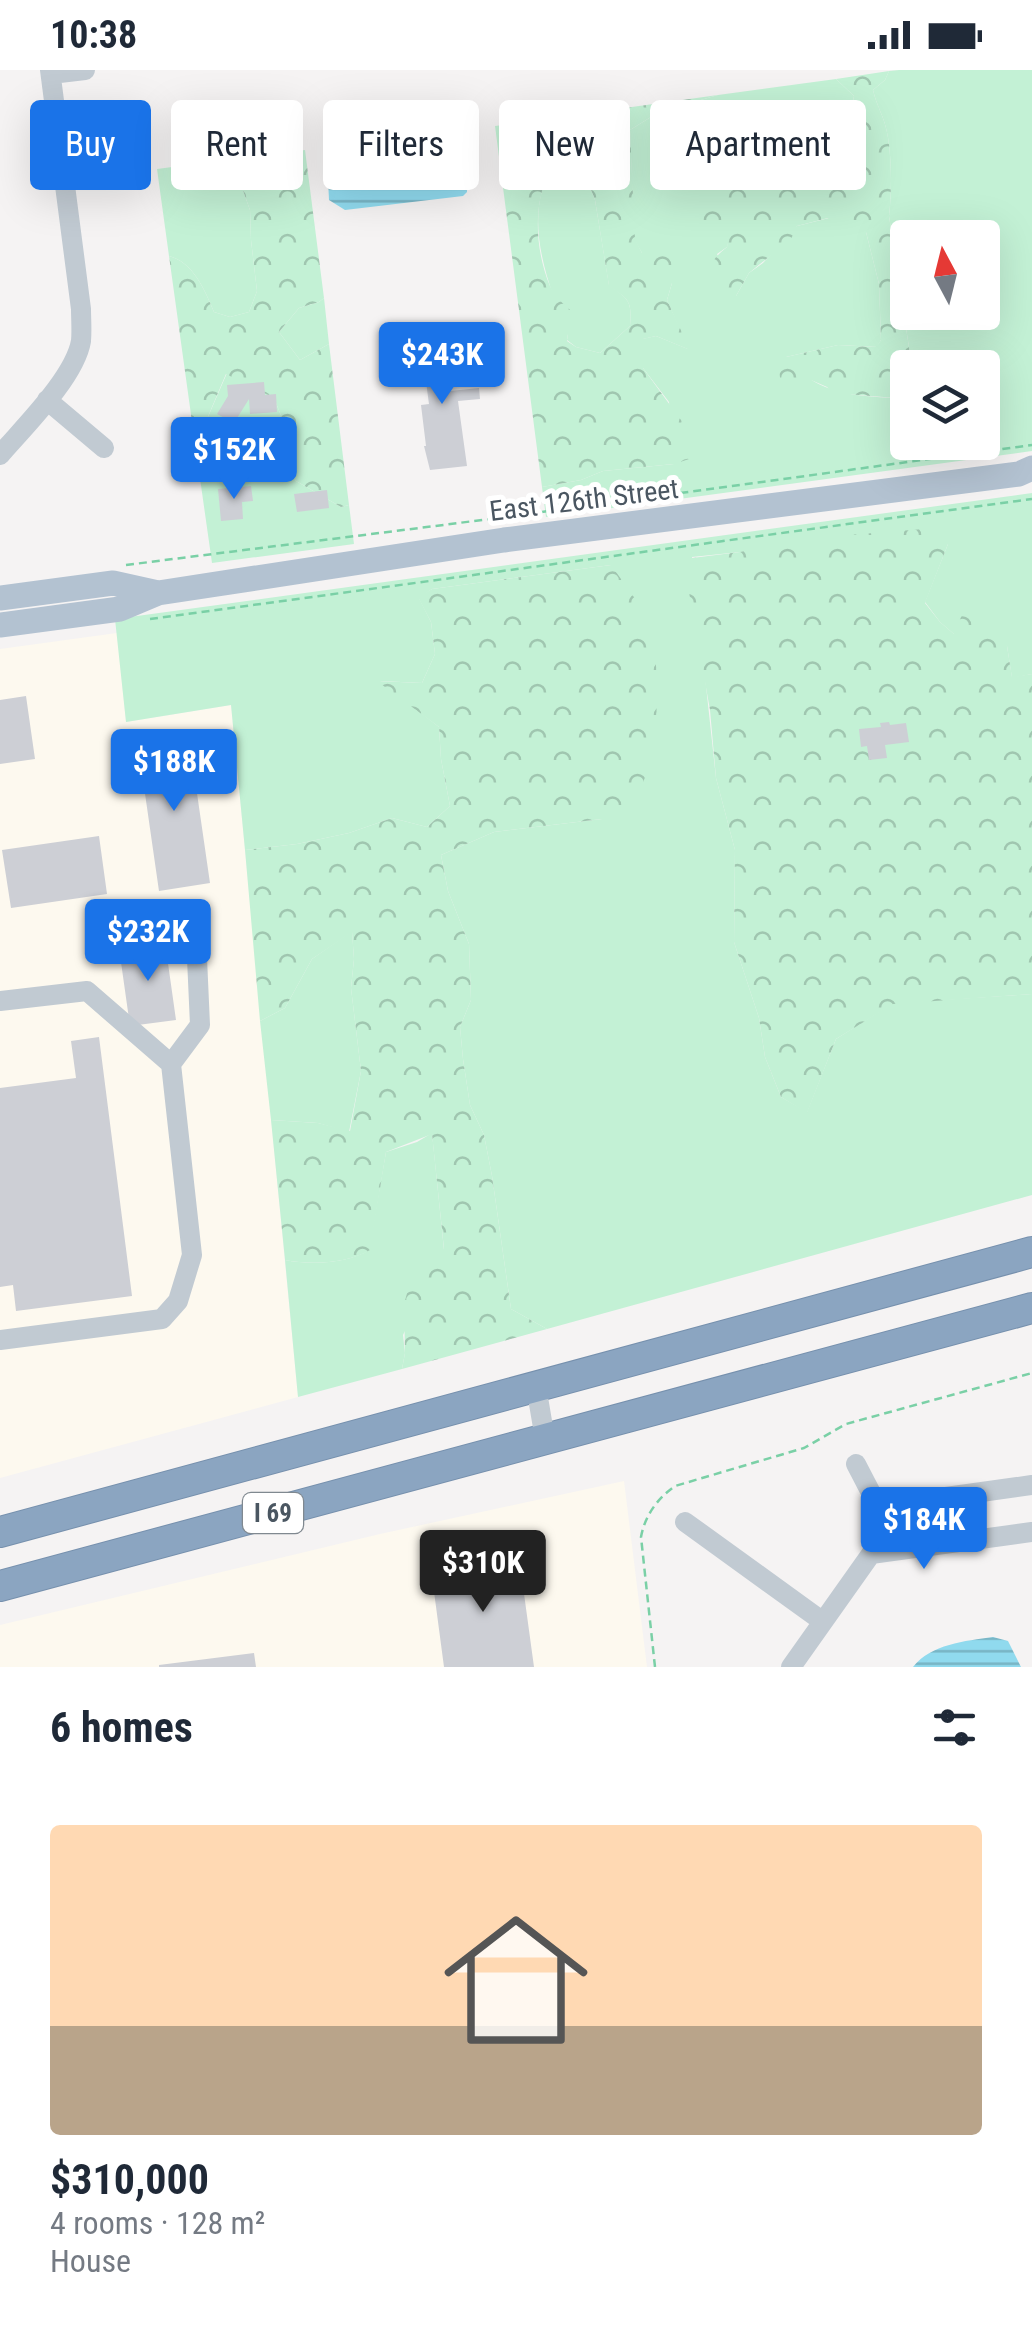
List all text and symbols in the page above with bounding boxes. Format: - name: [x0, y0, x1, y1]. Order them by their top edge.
- text: 10:38: [50, 13, 137, 57]
- chip: Buy: [30, 100, 151, 190]
- chip: Rent: [171, 100, 303, 190]
- chip: Filters: [323, 100, 479, 190]
- chip: New: [499, 100, 630, 190]
- chip: Apartment: [650, 100, 866, 190]
- north arrow: [890, 220, 1000, 330]
- map controls: [890, 220, 1000, 460]
- pin: $243K: [372, 322, 512, 407]
- text: $243K: [401, 335, 483, 373]
- button: layers: [890, 350, 1000, 460]
- pin: $152K: [164, 417, 304, 502]
- text: $152K: [193, 430, 275, 468]
- street label: East 126th Street: [488, 472, 680, 528]
- pin: $188K: [104, 729, 244, 814]
- text: $188K: [133, 742, 215, 780]
- pin: $232K: [78, 899, 218, 984]
- text: $232K: [107, 912, 189, 950]
- pin: $184K: [854, 1487, 994, 1572]
- road number: I 69: [243, 1493, 303, 1533]
- text: $184K: [883, 1500, 965, 1538]
- pin: $310K: [413, 1530, 553, 1615]
- text: $310K: [442, 1543, 524, 1581]
- icon: filters: [927, 1700, 982, 1755]
- text: 6 homes: [50, 1703, 193, 1752]
- icon: home: [426, 1890, 606, 2070]
- text: $310,000: [50, 2155, 209, 2204]
- text: 4 rooms · 128 m²: [50, 2204, 265, 2242]
- text: House: [50, 2242, 131, 2280]

